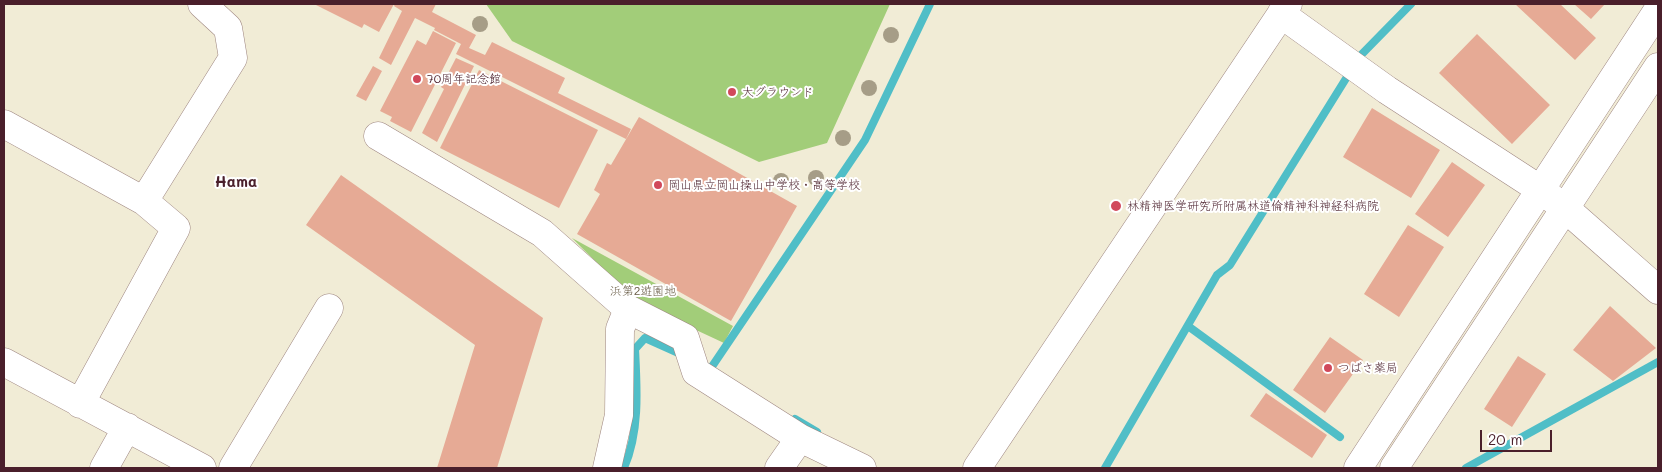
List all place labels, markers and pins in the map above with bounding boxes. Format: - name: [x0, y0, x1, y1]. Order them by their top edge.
- place label: 70周年記念館: [427, 72, 501, 86]
- marker: 70周年記念館: [411, 73, 423, 85]
- place label: 大グラウンド: [742, 85, 814, 99]
- marker: 大グラウンド: [726, 86, 738, 98]
- place label: 岡山県立岡山操山中学校・高等学校: [668, 178, 860, 192]
- marker: 岡山県立岡山操山中学校・高等学校: [652, 179, 664, 191]
- marker: 林精神医学研究所附属林道倫精神科神経科病院: [1109, 199, 1123, 213]
- place label: 林精神医学研究所附属林道倫精神科神経科病院: [1127, 199, 1379, 213]
- place label: つばさ薬局: [1338, 361, 1398, 375]
- marker: つばさ薬局: [1322, 362, 1334, 374]

